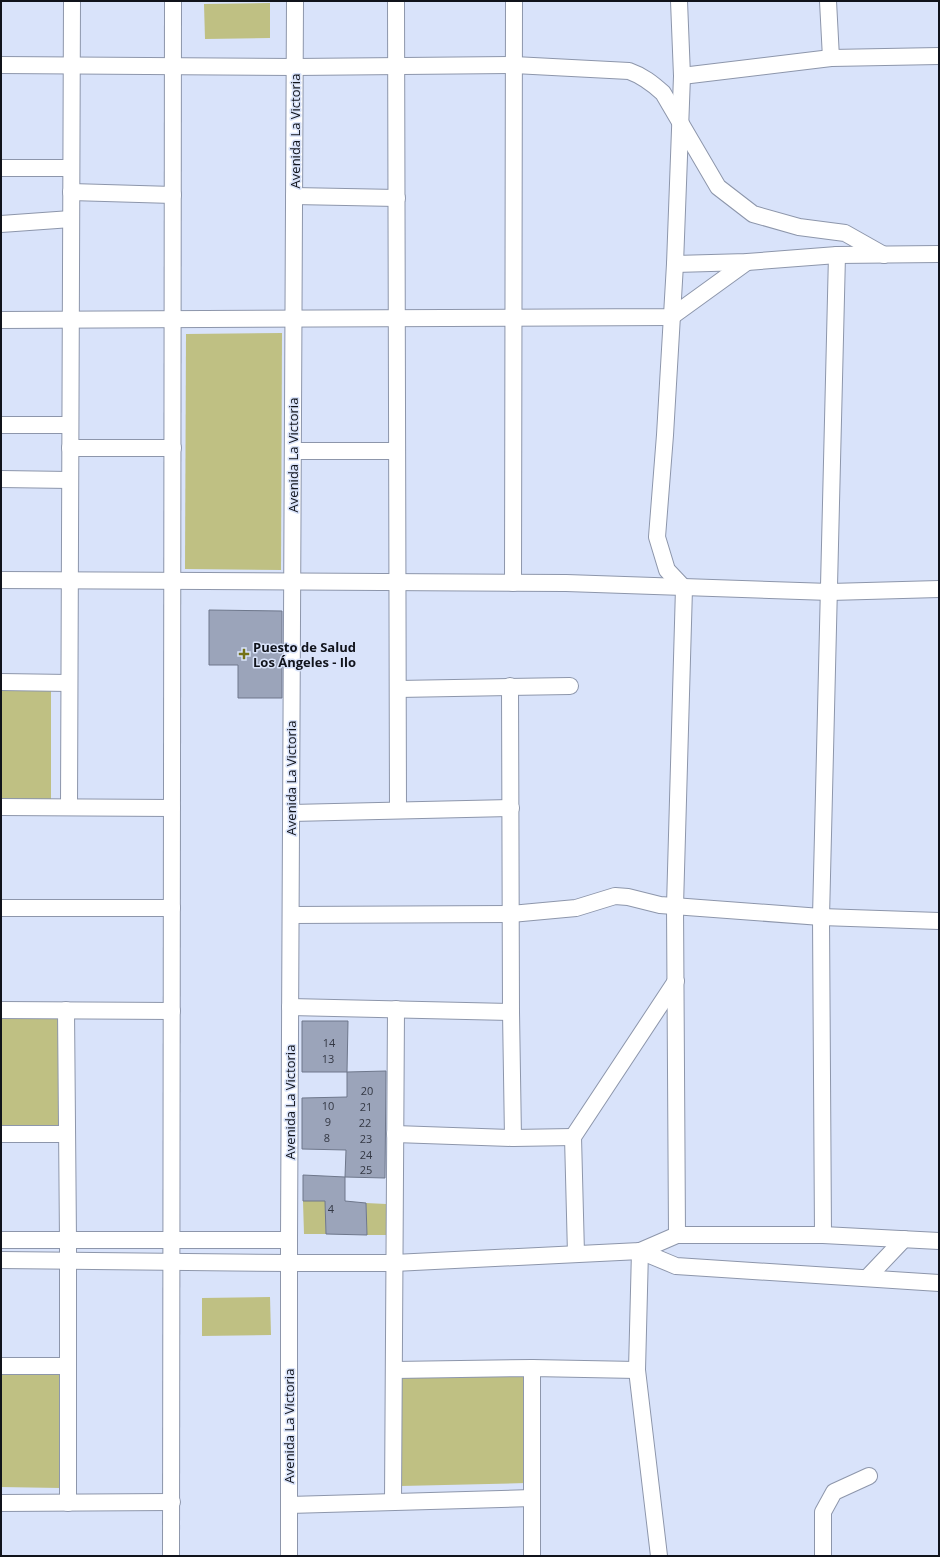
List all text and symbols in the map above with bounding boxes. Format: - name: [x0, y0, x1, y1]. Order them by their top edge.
- street label: Avenida La Victoria: [286, 74, 304, 188]
- street label: Avenida La Victoria: [284, 398, 302, 512]
- place label: Puesto de Salud Los Ángeles - Ilo: [253, 638, 356, 671]
- marker: Puesto de Salud Los Ángeles - Ilo: [238, 648, 250, 660]
- street label: Avenida La Victoria: [282, 721, 300, 835]
- house number: 14: [323, 1035, 336, 1050]
- street label: Avenida La Victoria: [281, 1045, 299, 1159]
- house number: 13: [322, 1051, 334, 1066]
- house number: 20: [361, 1083, 373, 1098]
- house number: 10: [322, 1098, 334, 1113]
- house number: 21: [360, 1099, 372, 1114]
- house number: 9: [325, 1114, 331, 1129]
- house number: 22: [359, 1115, 371, 1130]
- house number: 8: [324, 1130, 330, 1145]
- house number: 23: [360, 1131, 372, 1146]
- house number: 24: [360, 1147, 373, 1162]
- house number: 25: [360, 1162, 372, 1177]
- house number: 4: [328, 1201, 335, 1216]
- street label: Avenida La Victoria: [280, 1369, 298, 1483]

